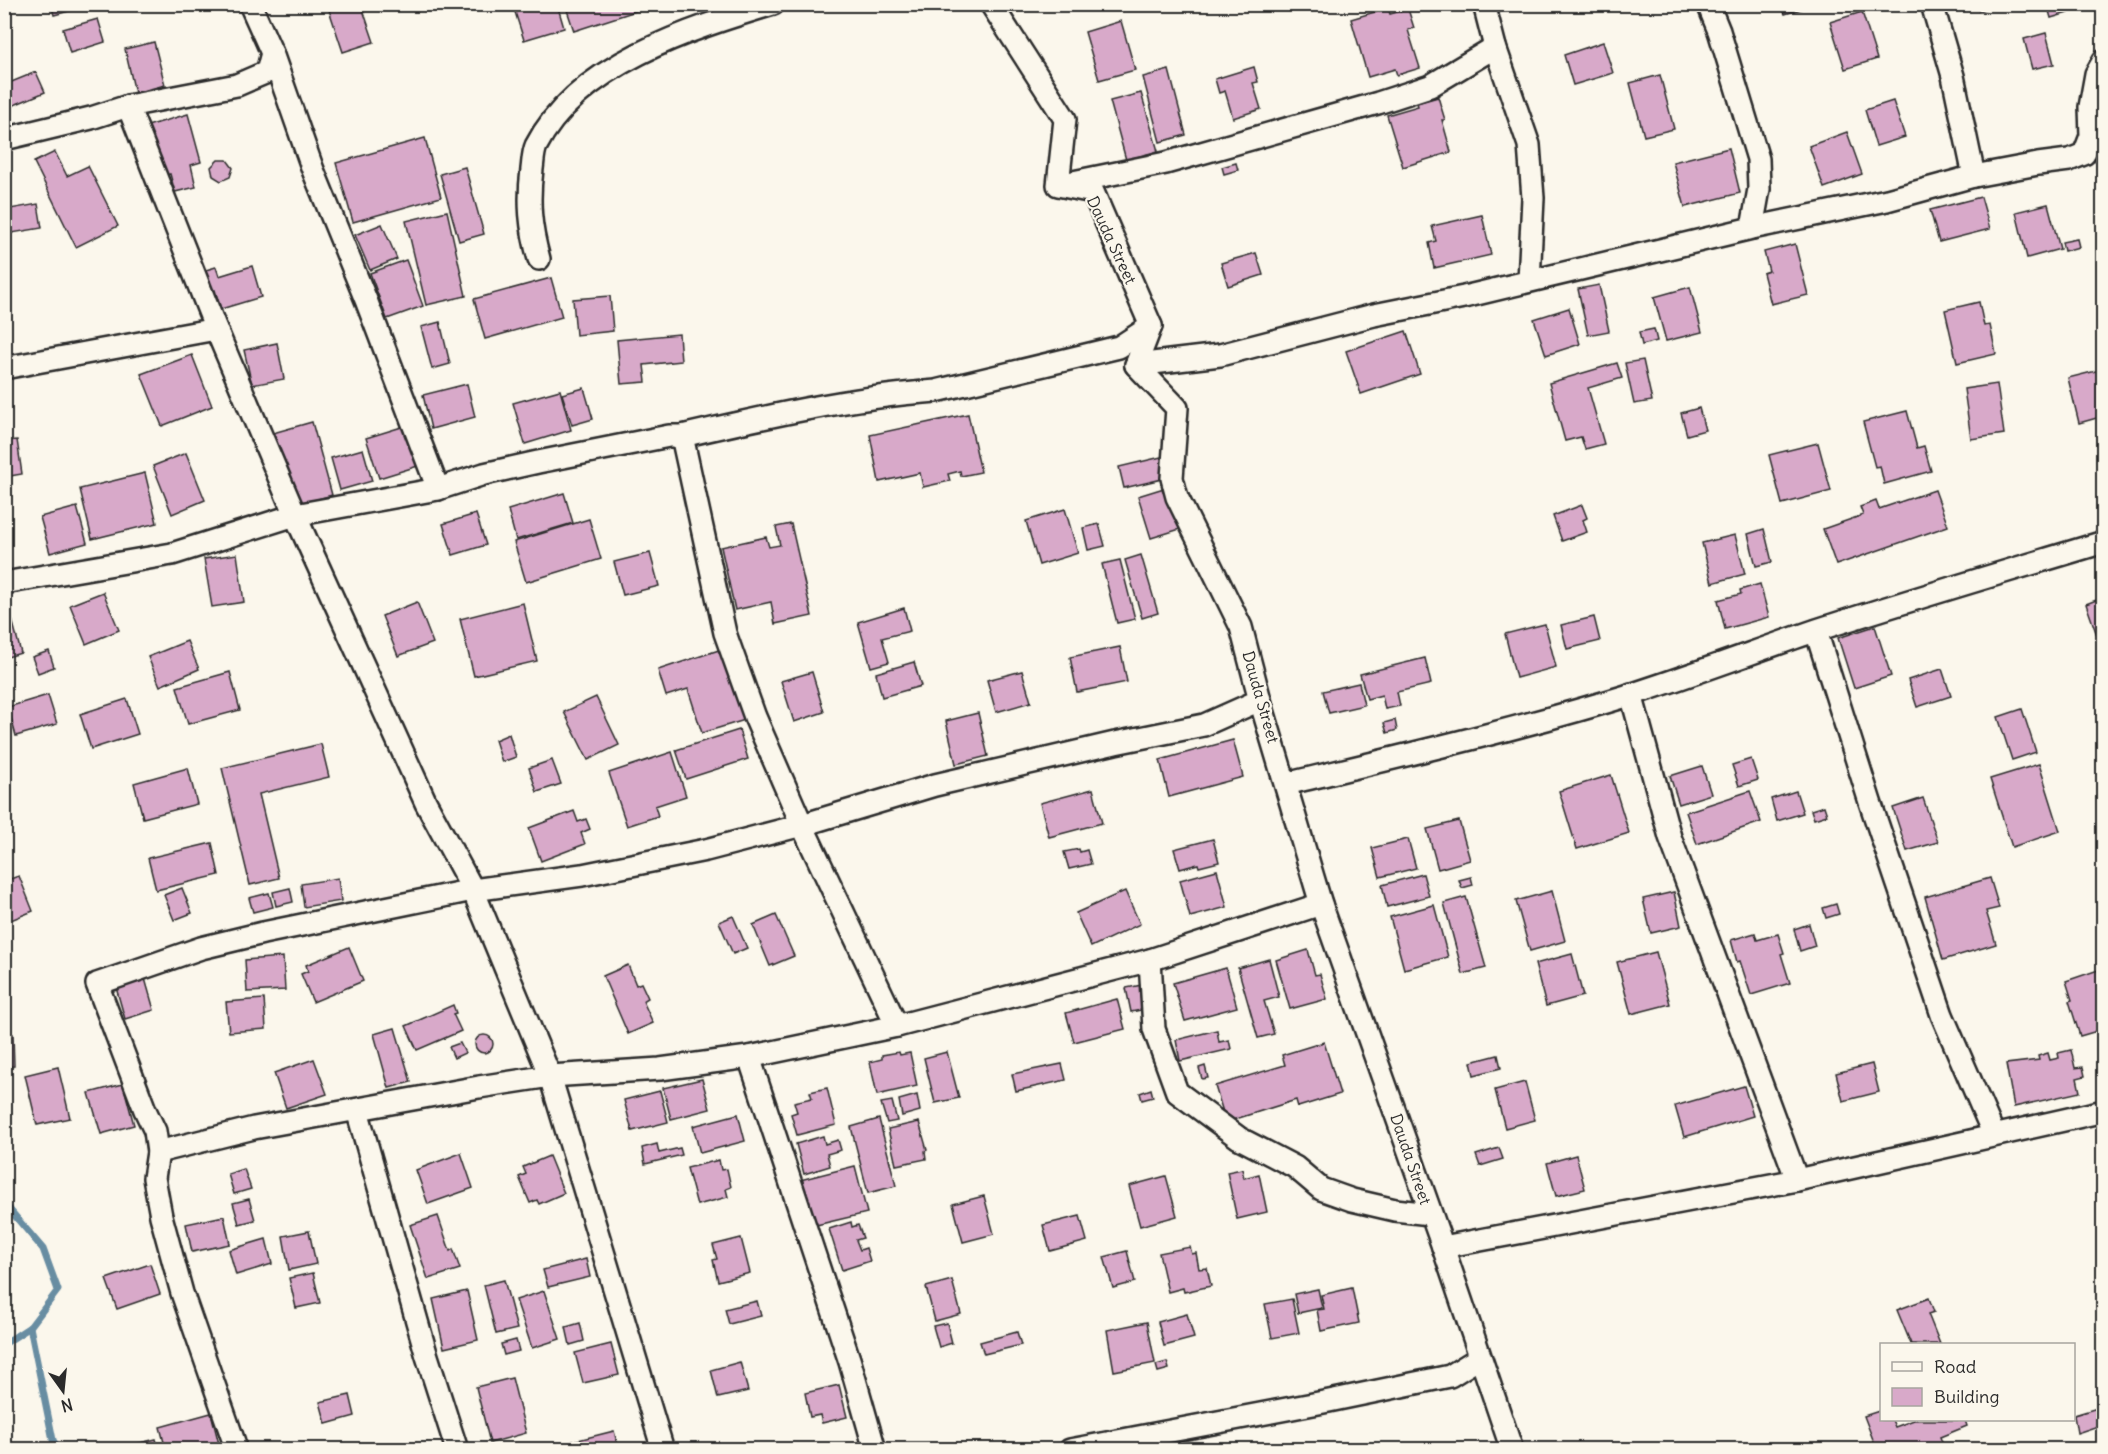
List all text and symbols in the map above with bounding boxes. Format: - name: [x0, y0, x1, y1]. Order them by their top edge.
- street label: Dauda Street: [1083, 193, 1141, 288]
- street label: Dauda Street: [1238, 649, 1284, 746]
- street label: Dauda Street: [1386, 1111, 1436, 1208]
- legend: [1880, 1343, 2075, 1421]
- text: Road: [1934, 1355, 1977, 1378]
- north arrow: [33, 1361, 93, 1421]
- text: Building: [1934, 1385, 1999, 1408]
- text: N: [59, 1394, 75, 1417]

